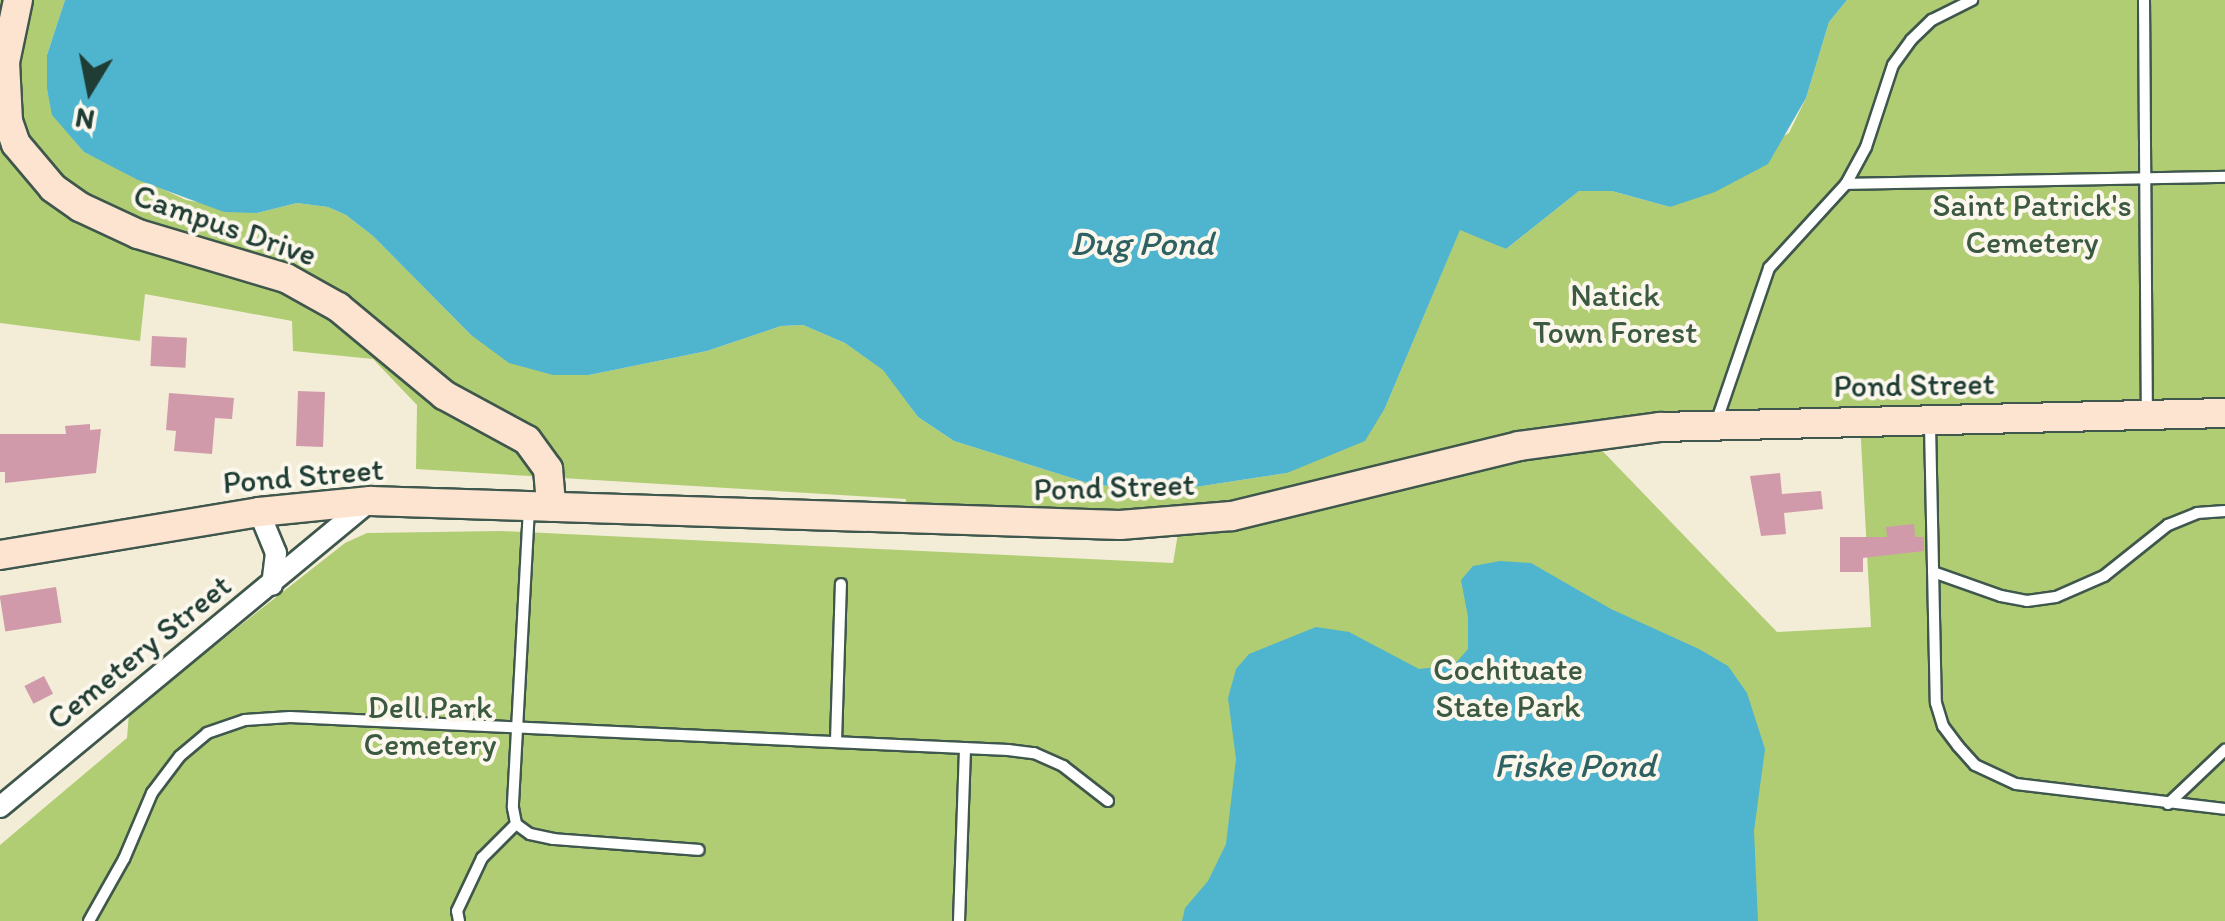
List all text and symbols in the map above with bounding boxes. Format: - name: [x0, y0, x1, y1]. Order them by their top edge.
- north arrow: [40, 40, 140, 140]
- text: N: [73, 101, 97, 138]
- street label: Campus Drive: [128, 176, 322, 274]
- park label: Saint Patrick's Cemetery: [1933, 187, 2131, 262]
- water label: Dug Pond: [1070, 222, 1214, 264]
- park label: Natick Town Forest: [1533, 277, 1697, 352]
- street label: Pond Street: [1833, 364, 1995, 406]
- street label: Pond Street: [221, 450, 385, 502]
- street label: Pond Street: [1033, 465, 1195, 509]
- street label: Cemetery Street: [40, 566, 238, 738]
- park label: Cochituate State Park: [1433, 651, 1583, 726]
- park label: Dell Park Cemetery: [363, 689, 497, 764]
- water label: Fiske Pond: [1495, 744, 1655, 786]

